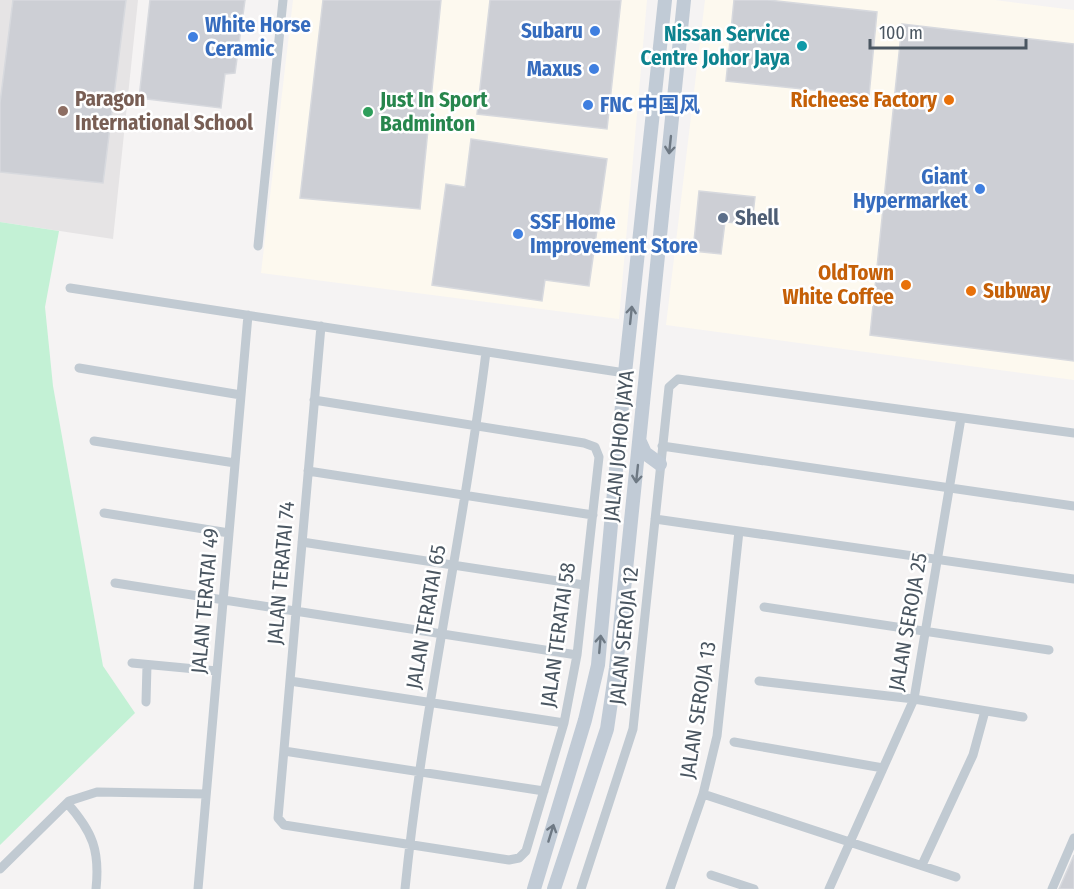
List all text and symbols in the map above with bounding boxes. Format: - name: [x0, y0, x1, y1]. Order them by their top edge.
- place label: White Horse Ceramic: [205, 12, 311, 62]
- scale bar: [870, 12, 1026, 50]
- place label: Subaru: [521, 18, 583, 44]
- place label: Nissan Service Centre Johor Jaya: [640, 21, 790, 71]
- text: 100 m: [879, 22, 923, 44]
- marker: Subaru: [588, 24, 602, 38]
- marker: White Horse Ceramic: [186, 30, 200, 44]
- marker: Nissan Service Centre Johor Jaya: [795, 39, 809, 53]
- place label: Maxus: [527, 56, 582, 82]
- marker: Maxus: [587, 62, 601, 76]
- place label: Paragon International School: [75, 86, 253, 136]
- place label: Just In Sport Badminton: [379, 87, 488, 137]
- place label: Richeese Factory: [791, 87, 938, 113]
- place label: FNC 中国风: [600, 92, 700, 118]
- marker: Richeese Factory: [942, 93, 956, 107]
- marker: FNC 中国风: [581, 98, 595, 112]
- marker: Paragon International School: [56, 104, 70, 118]
- marker: Just In Sport Badminton: [361, 105, 375, 119]
- one-way arrow: [664, 135, 675, 155]
- place label: Giant Hypermarket: [853, 164, 969, 214]
- marker: Giant Hypermarket: [973, 182, 987, 196]
- place label: Shell: [735, 205, 779, 231]
- place label: SSF Home Improvement Store: [530, 209, 698, 259]
- marker: Shell: [716, 211, 730, 225]
- marker: SSF Home Improvement Store: [511, 227, 525, 241]
- place label: OldTown White Coffee: [783, 260, 894, 310]
- marker: OldTown White Coffee: [899, 278, 913, 292]
- place label: Subway: [983, 278, 1051, 304]
- marker: Subway: [964, 284, 978, 298]
- one-way arrow: [626, 305, 637, 325]
- street label: JALAN JOHOR JAYA: [598, 369, 640, 523]
- one-way arrow: [631, 463, 642, 483]
- street label: JALAN TERATAI 74: [262, 500, 300, 646]
- street label: JALAN TERATAI 49: [186, 527, 224, 675]
- street label: JALAN TERATAI 65: [401, 543, 451, 691]
- street label: JALAN SEROJA 25: [883, 551, 933, 693]
- street label: JALAN TERATAI 58: [535, 561, 581, 709]
- street label: JALAN SEROJA 12: [604, 566, 644, 706]
- one-way arrow: [595, 635, 606, 655]
- street label: JALAN SEROJA 13: [674, 639, 722, 781]
- one-way arrow: [546, 824, 557, 843]

